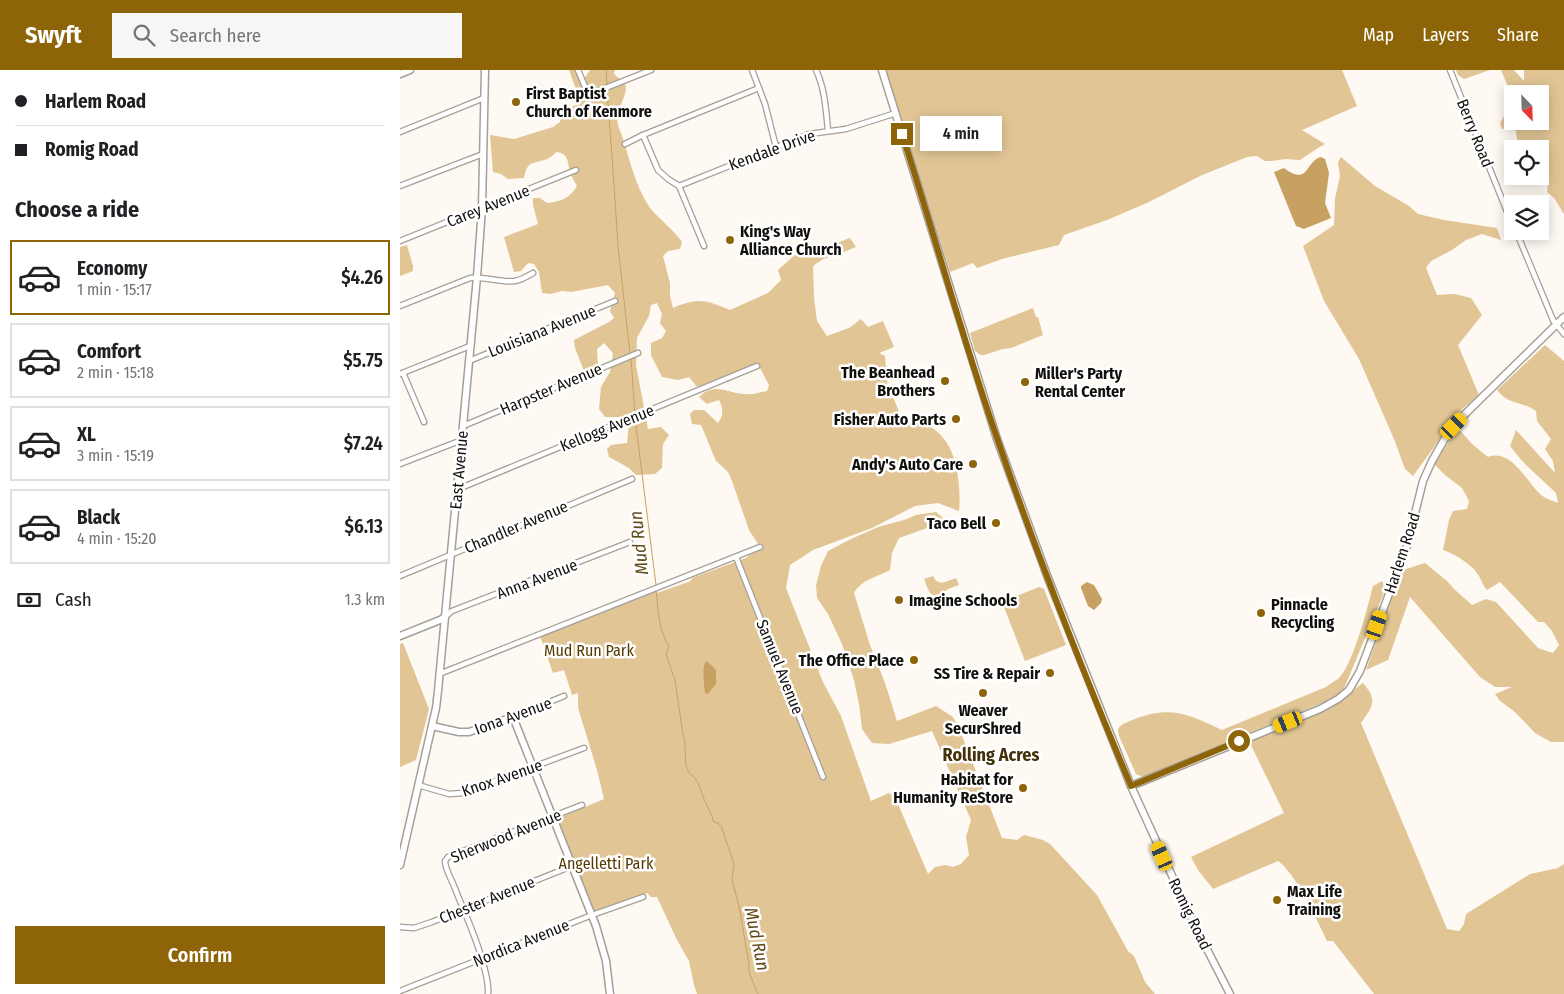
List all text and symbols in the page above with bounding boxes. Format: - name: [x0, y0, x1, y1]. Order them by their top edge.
- search box: [112, 13, 462, 58]
- text: Swyft: [25, 21, 82, 49]
- icon: search: [130, 21, 158, 49]
- text: Search here: [170, 24, 261, 47]
- text: Map: [1363, 24, 1394, 46]
- text: Layers: [1422, 24, 1469, 46]
- text: Share: [1497, 24, 1539, 46]
- place label: First Baptist Church of Kenmore: [526, 84, 652, 121]
- north arrow: [1504, 85, 1549, 130]
- map controls: [1504, 85, 1549, 240]
- text: Harlem Road: [45, 90, 146, 113]
- marker: First Baptist Church of Kenmore: [510, 96, 522, 108]
- street label: Berry Road: [1453, 96, 1497, 170]
- callout: 4 min: [920, 116, 1002, 152]
- route end: [891, 123, 913, 145]
- text: 4 min: [943, 124, 979, 143]
- street label: Kendale Drive: [726, 126, 818, 174]
- text: Romig Road: [45, 138, 139, 161]
- button: locate: [1504, 140, 1549, 185]
- street label: Carey Avenue: [444, 181, 532, 231]
- button: layers: [1504, 195, 1549, 240]
- text: Choose a ride: [15, 196, 139, 223]
- place label: King's Way Alliance Church: [739, 222, 842, 259]
- marker: King's Way Alliance Church: [724, 234, 736, 246]
- icon: car: [17, 255, 62, 300]
- text: Economy: [77, 257, 147, 280]
- text: $4.26: [341, 266, 383, 289]
- text: 1 min · 15:17: [77, 280, 152, 299]
- street label: Louisiana Avenue: [485, 301, 599, 361]
- icon: car: [17, 338, 62, 383]
- text: Comfort: [77, 340, 141, 363]
- text: $5.75: [343, 349, 383, 372]
- street label: Harpster Avenue: [497, 359, 605, 419]
- text: 2 min · 15:18: [77, 363, 154, 382]
- place label: The Beanhead Brothers: [841, 363, 935, 400]
- place label: Miller's Party Rental Center: [1035, 364, 1125, 401]
- marker: The Beanhead Brothers: [939, 375, 951, 387]
- marker: Miller's Party Rental Center: [1019, 376, 1031, 388]
- street label: Kellogg Avenue: [557, 400, 657, 456]
- place label: Fisher Auto Parts: [834, 410, 946, 429]
- car: [1438, 410, 1469, 442]
- marker: Fisher Auto Parts: [950, 413, 962, 425]
- icon: car: [17, 421, 62, 466]
- text: XL: [77, 423, 96, 446]
- street label: East Avenue: [446, 430, 472, 510]
- text: $7.24: [344, 432, 383, 455]
- text: 3 min · 15:19: [77, 446, 154, 465]
- place label: Andy's Auto Care: [851, 455, 963, 474]
- marker: Andy's Auto Care: [967, 458, 979, 470]
- street label: Chandler Avenue: [461, 497, 571, 557]
- icon: car: [17, 504, 62, 549]
- text: Black: [77, 506, 120, 529]
- water label: Mud Run: [625, 510, 653, 576]
- street label: Harlem Road: [1380, 510, 1424, 596]
- place label: Taco Bell: [927, 514, 987, 533]
- text: $6.13: [345, 515, 383, 538]
- marker: Taco Bell: [990, 517, 1002, 529]
- text: 4 min · 15:20: [77, 529, 157, 548]
- street label: Anna Avenue: [494, 555, 580, 603]
- icon: cash: [15, 586, 43, 614]
- text: Cash: [55, 588, 92, 611]
- text: 1.3 km: [344, 590, 385, 609]
- place label: Imagine Schools: [909, 591, 1017, 610]
- marker: Imagine Schools: [893, 594, 905, 606]
- place label: Pinnacle Recycling: [1271, 595, 1334, 632]
- marker: Pinnacle Recycling: [1255, 607, 1267, 619]
- car: [1365, 608, 1388, 642]
- street label: Samuel Avenue: [752, 617, 808, 717]
- park label: Mud Run Park: [544, 641, 634, 660]
- place label: The Office Place: [799, 651, 904, 670]
- marker: The Office Place: [908, 654, 920, 666]
- place label: SS Tire & Repair: [934, 664, 1040, 683]
- marker: SS Tire & Repair: [1044, 667, 1056, 679]
- marker: Weaver SecurShred: [977, 687, 989, 699]
- street label: Iona Avenue: [472, 693, 554, 739]
- place label: Weaver SecurShred: [945, 701, 1021, 738]
- car: [1271, 709, 1304, 735]
- route start: [1228, 730, 1250, 752]
- district label: Rolling Acres: [943, 744, 1040, 766]
- street label: Knox Avenue: [459, 755, 545, 801]
- place label: Habitat for Humanity ReStore: [893, 770, 1013, 807]
- marker: Habitat for Humanity ReStore: [1017, 782, 1029, 794]
- street label: Sherwood Avenue: [448, 805, 564, 867]
- car: [1149, 839, 1174, 873]
- park label: Angelletti Park: [559, 854, 654, 873]
- street label: Chester Avenue: [436, 872, 538, 928]
- street label: Romig Road: [1164, 875, 1216, 953]
- place label: Max Life Training: [1287, 882, 1342, 919]
- marker: Max Life Training: [1271, 894, 1283, 906]
- water label: Mud Run: [740, 905, 774, 973]
- street label: Nordica Avenue: [470, 915, 572, 971]
- button: Confirm: [15, 926, 385, 984]

